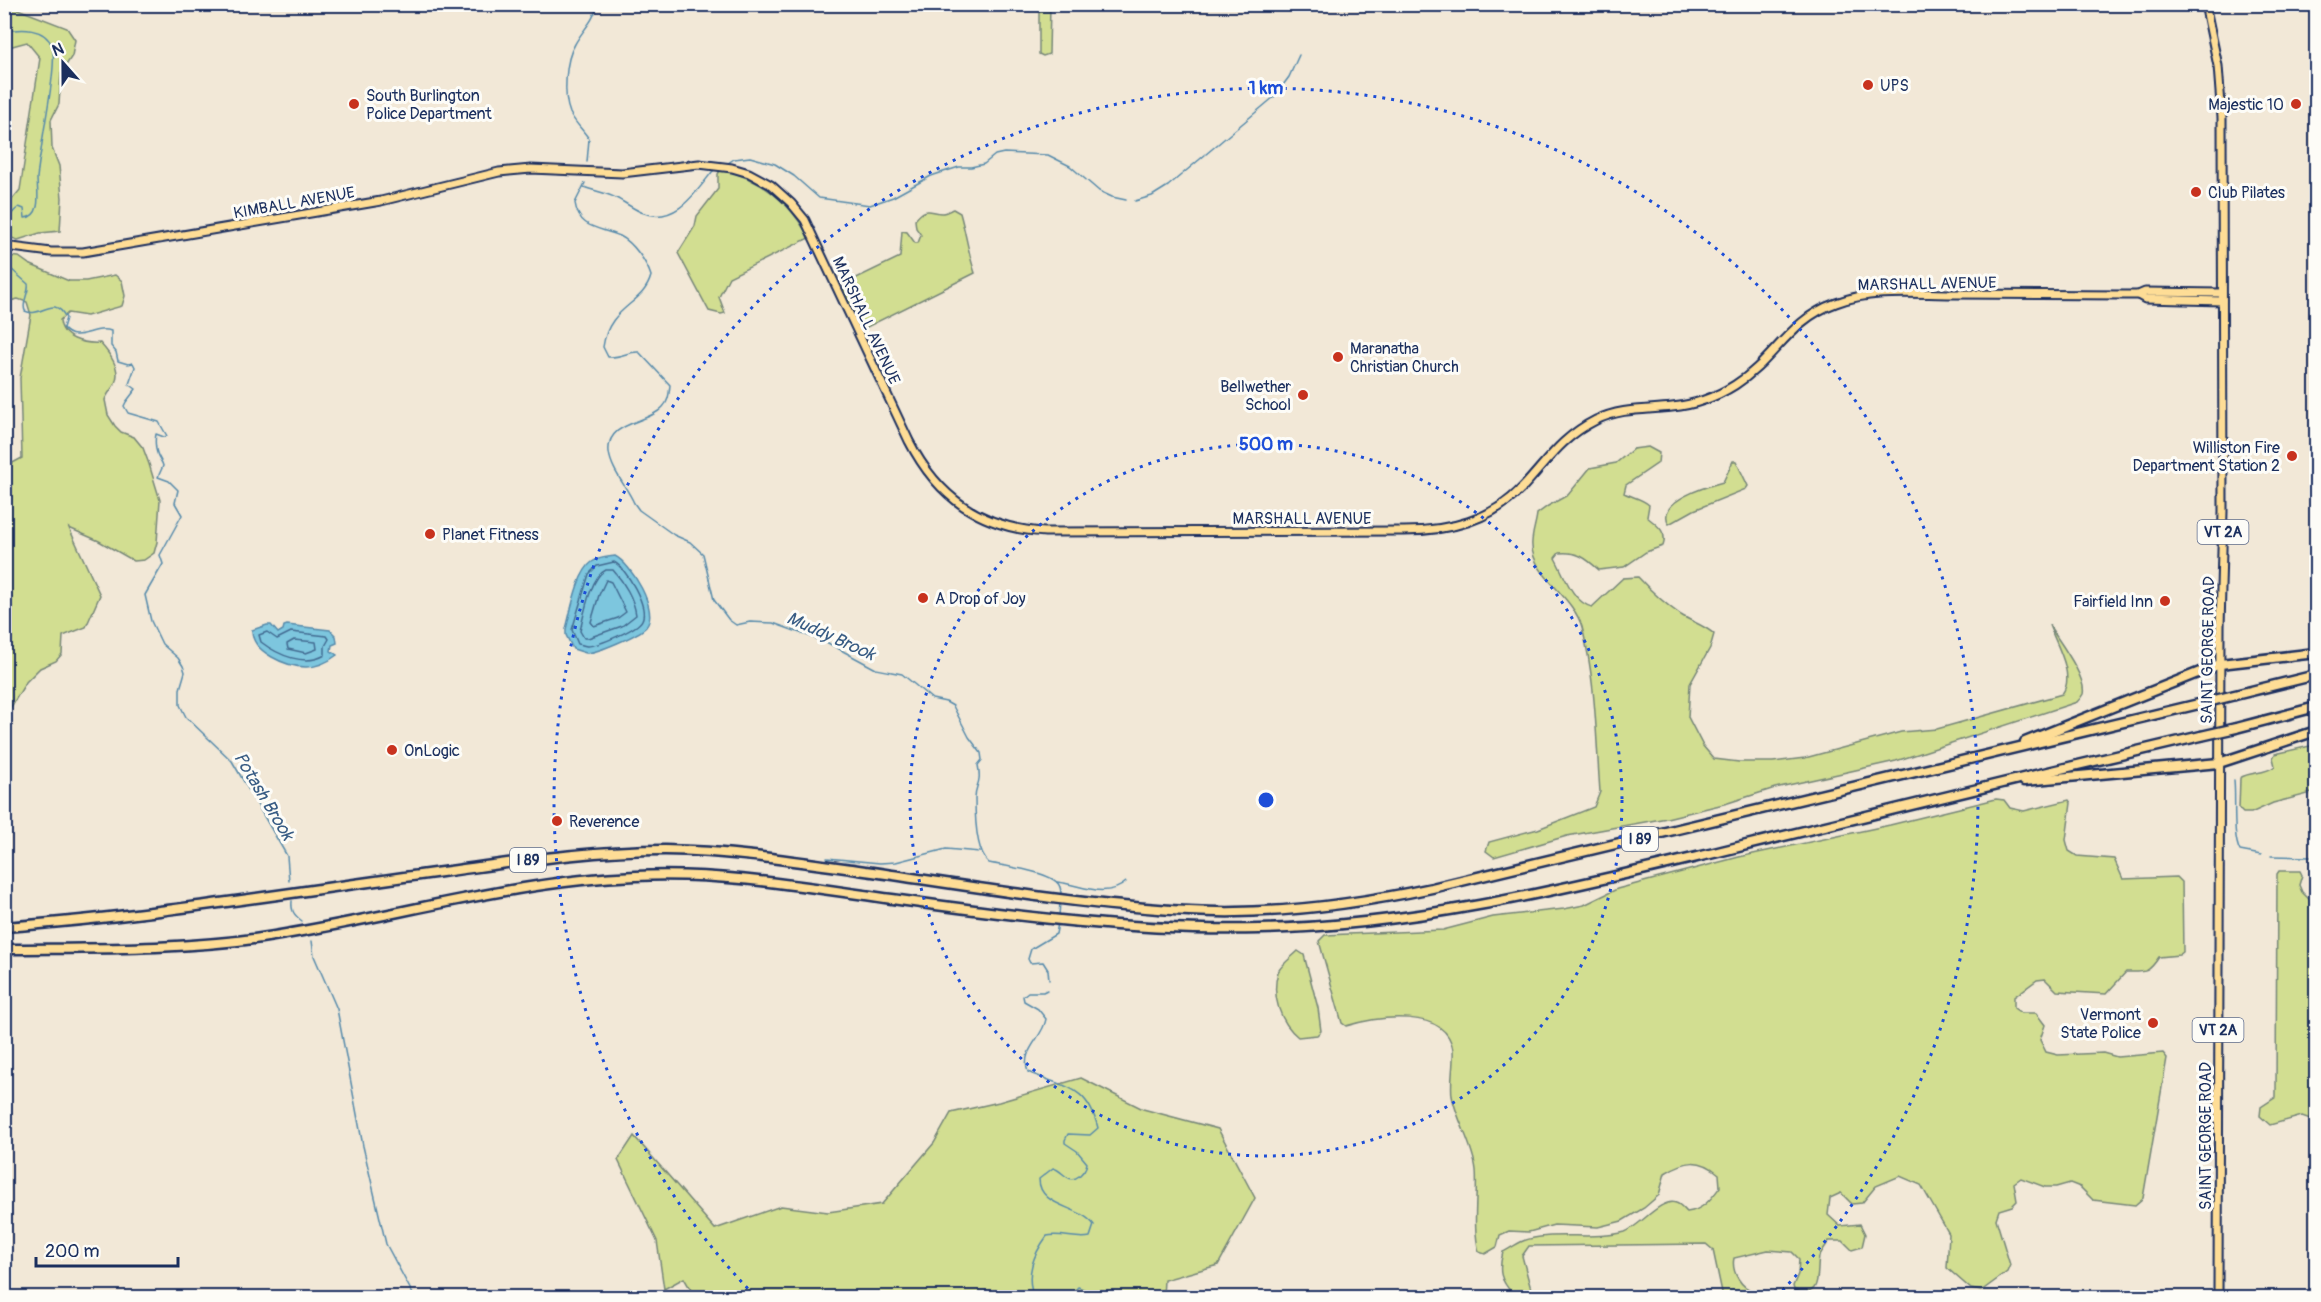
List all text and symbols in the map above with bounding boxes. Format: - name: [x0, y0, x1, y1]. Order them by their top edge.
- north arrow: [33, 33, 93, 93]
- text: N: [49, 39, 67, 61]
- place label: UPS: [1880, 76, 1909, 96]
- text: 1 km: [1249, 77, 1283, 100]
- marker: UPS: [1861, 78, 1875, 92]
- place label: South Burlington Police Department: [366, 86, 492, 124]
- place label: Majestic 10: [2208, 95, 2284, 115]
- marker: South Burlington Police Department: [347, 97, 361, 111]
- marker: Majestic 10: [2289, 97, 2303, 111]
- street label: KIMBALL AVENUE: [232, 182, 356, 224]
- place label: Club Pilates: [2208, 183, 2285, 203]
- marker: Club Pilates: [2189, 185, 2203, 199]
- street label: MARSHALL AVENUE: [828, 253, 904, 388]
- street label: MARSHALL AVENUE: [1857, 273, 1997, 295]
- place label: Maranatha Christian Church: [1350, 339, 1459, 377]
- marker: Maranatha Christian Church: [1331, 350, 1345, 364]
- place label: Bellwether School: [1220, 377, 1291, 415]
- marker: Bellwether School: [1296, 388, 1310, 402]
- text: 500 m: [1239, 433, 1293, 456]
- place label: Williston Fire Department Station 2: [2132, 438, 2280, 476]
- marker: Williston Fire Department Station 2: [2285, 449, 2299, 463]
- street label: MARSHALL AVENUE: [1233, 509, 1371, 529]
- road number: VT 2A: [2198, 520, 2248, 544]
- place label: Planet Fitness: [442, 525, 539, 545]
- marker: Planet Fitness: [423, 527, 437, 541]
- street label: SAINT GEORGE ROAD: [2197, 576, 2219, 724]
- place label: A Drop of Joy: [935, 589, 1026, 609]
- marker: A Drop of Joy: [916, 591, 930, 605]
- place label: Fairfield Inn: [2073, 592, 2153, 612]
- marker: Fairfield Inn: [2158, 594, 2172, 608]
- water label: Muddy Brook: [783, 607, 880, 667]
- place label: OnLogic: [404, 741, 460, 761]
- marker: OnLogic: [385, 743, 399, 757]
- water label: Potash Brook: [228, 748, 300, 846]
- centre of rings: [1256, 790, 1276, 810]
- place label: Reverence: [569, 812, 639, 832]
- marker: Reverence: [550, 814, 564, 828]
- road number: I 89: [1622, 827, 1658, 851]
- road number: I 89: [510, 848, 546, 872]
- place label: Vermont State Police: [2060, 1005, 2142, 1043]
- marker: Vermont State Police: [2146, 1016, 2160, 1030]
- road number: VT 2A: [2192, 1018, 2244, 1042]
- street label: SAINT GEORGE ROAD: [2196, 1062, 2216, 1210]
- scale bar: [36, 1230, 178, 1268]
- text: 200 m: [45, 1240, 100, 1263]

